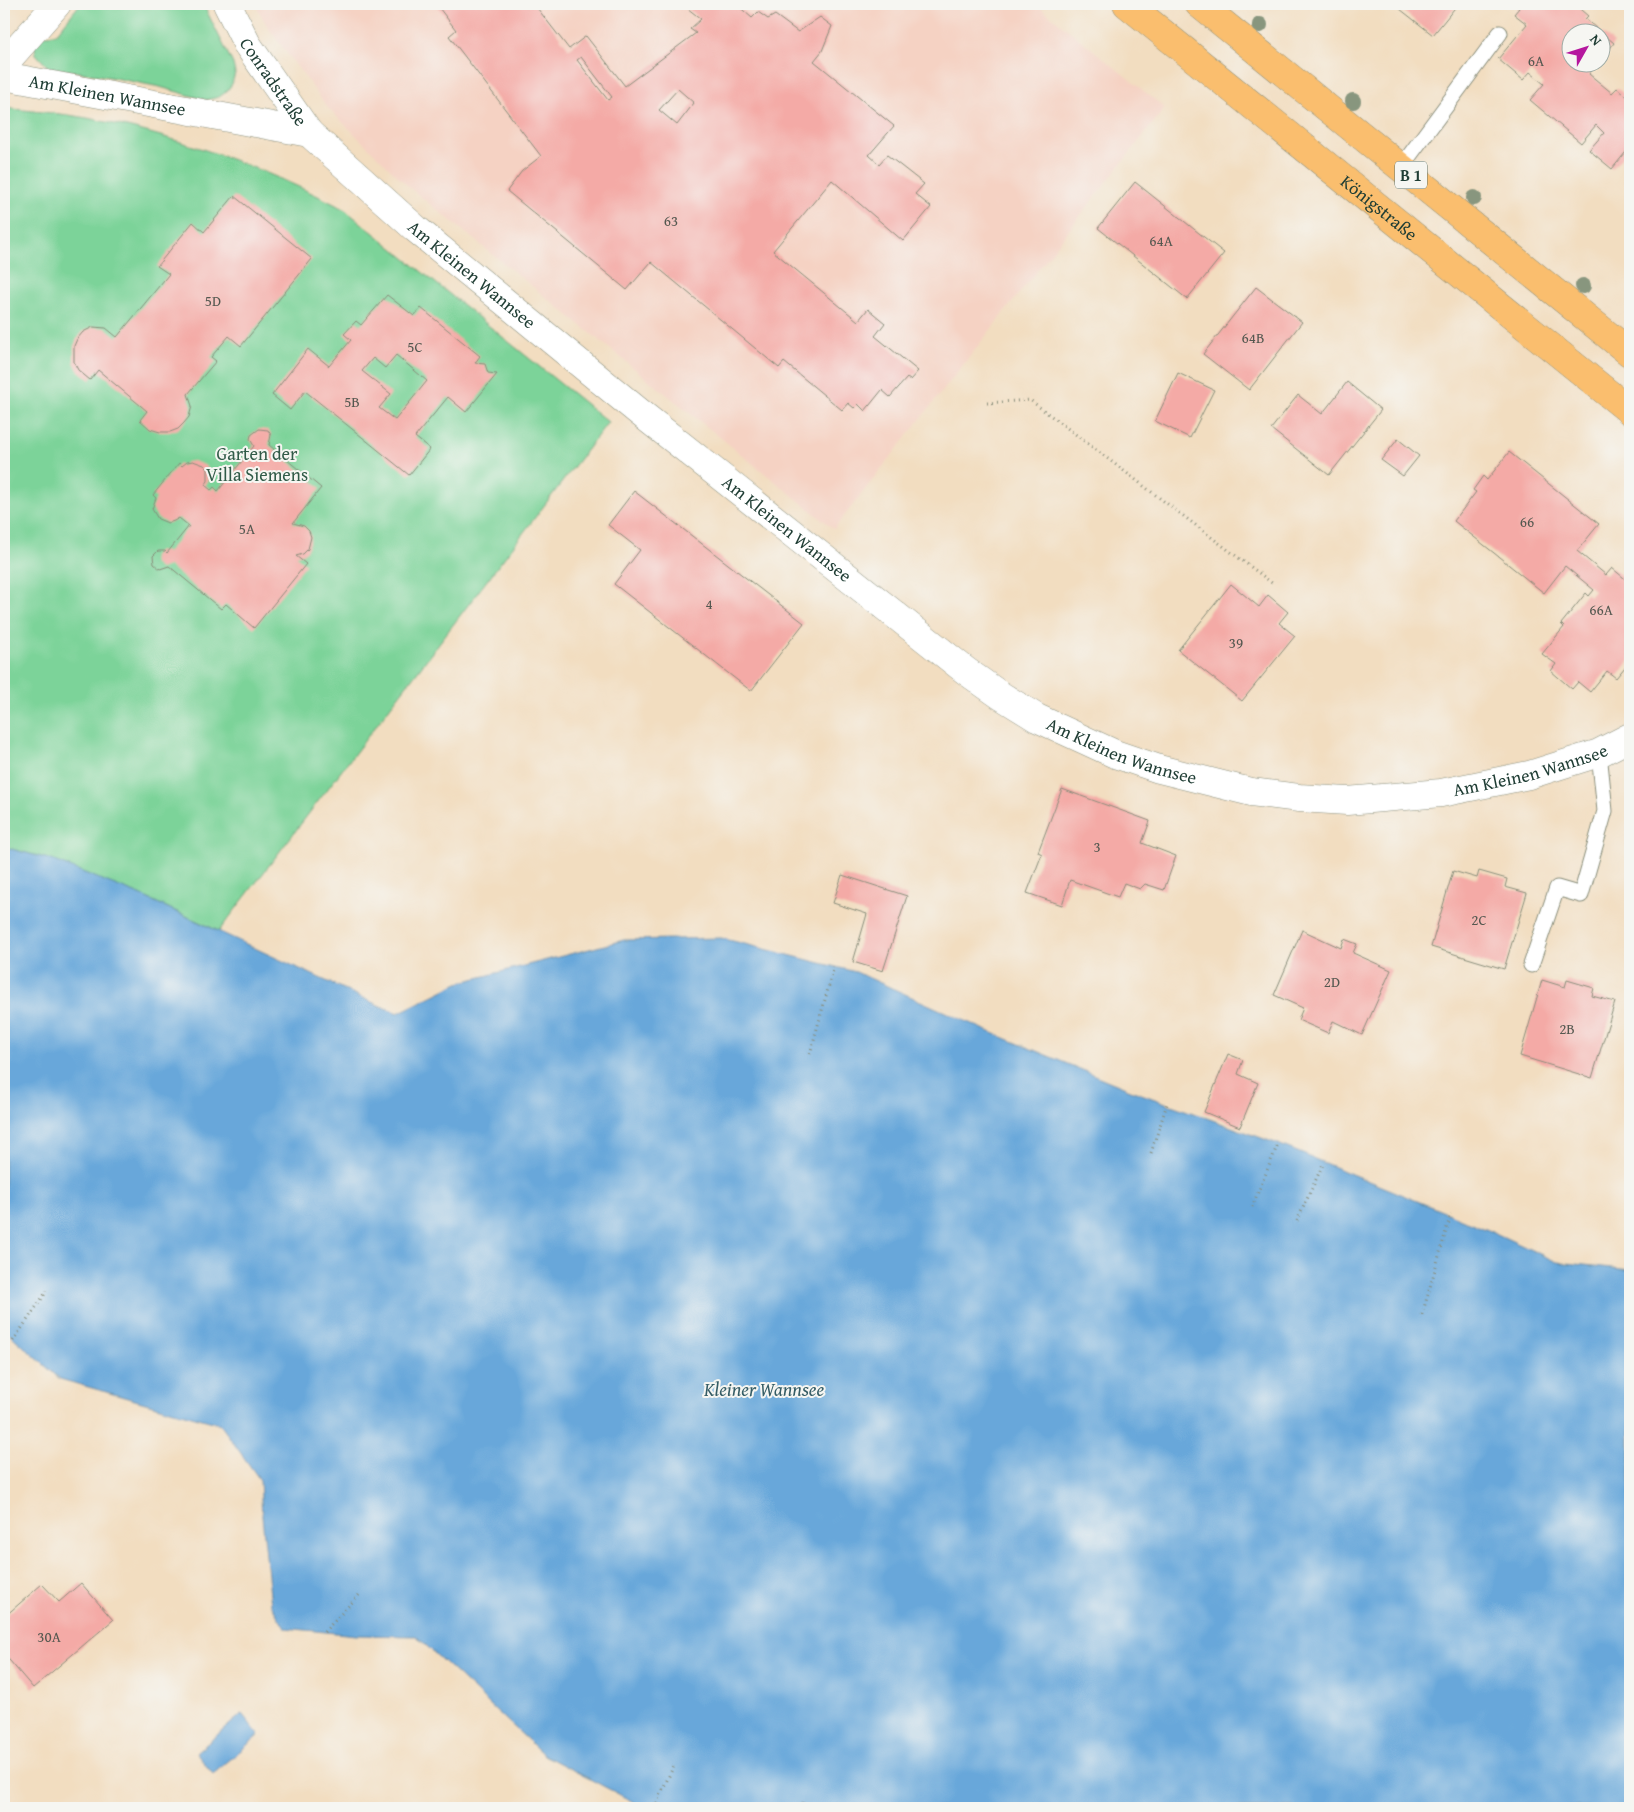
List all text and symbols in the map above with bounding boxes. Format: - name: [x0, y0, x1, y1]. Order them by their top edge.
- north arrow: [1562, 22, 1612, 72]
- text: N: [1585, 30, 1607, 50]
- street label: Conradstraße: [233, 33, 314, 132]
- house number: 6A: [1528, 50, 1544, 71]
- street label: Am Kleinen Wannsee: [27, 67, 188, 123]
- road number: B 1: [1395, 162, 1427, 188]
- street label: Königstraße: [1335, 168, 1424, 247]
- house number: 63: [664, 210, 678, 231]
- street label: Am Kleinen Wannsee: [402, 214, 542, 335]
- house number: 64A: [1149, 230, 1173, 251]
- house number: 5D: [205, 290, 221, 311]
- house number: 64B: [1242, 327, 1264, 348]
- house number: 5C: [407, 336, 423, 357]
- house number: 5B: [344, 391, 360, 412]
- park label: Garten der Villa Siemens: [206, 440, 308, 488]
- street label: Am Kleinen Wannsee: [716, 469, 858, 589]
- house number: 66: [1520, 511, 1534, 532]
- house number: 5A: [239, 518, 255, 539]
- house number: 4: [705, 593, 713, 614]
- house number: 66A: [1589, 599, 1613, 620]
- house number: 39: [1229, 632, 1243, 653]
- street label: Am Kleinen Wannsee: [1042, 710, 1199, 791]
- street label: Am Kleinen Wannsee: [1451, 737, 1612, 803]
- house number: 3: [1093, 836, 1101, 857]
- house number: 2C: [1471, 909, 1487, 930]
- house number: 2D: [1324, 971, 1340, 992]
- house number: 2B: [1559, 1018, 1575, 1039]
- water label: Kleiner Wannsee: [703, 1375, 824, 1403]
- house number: 30A: [37, 1626, 61, 1647]

